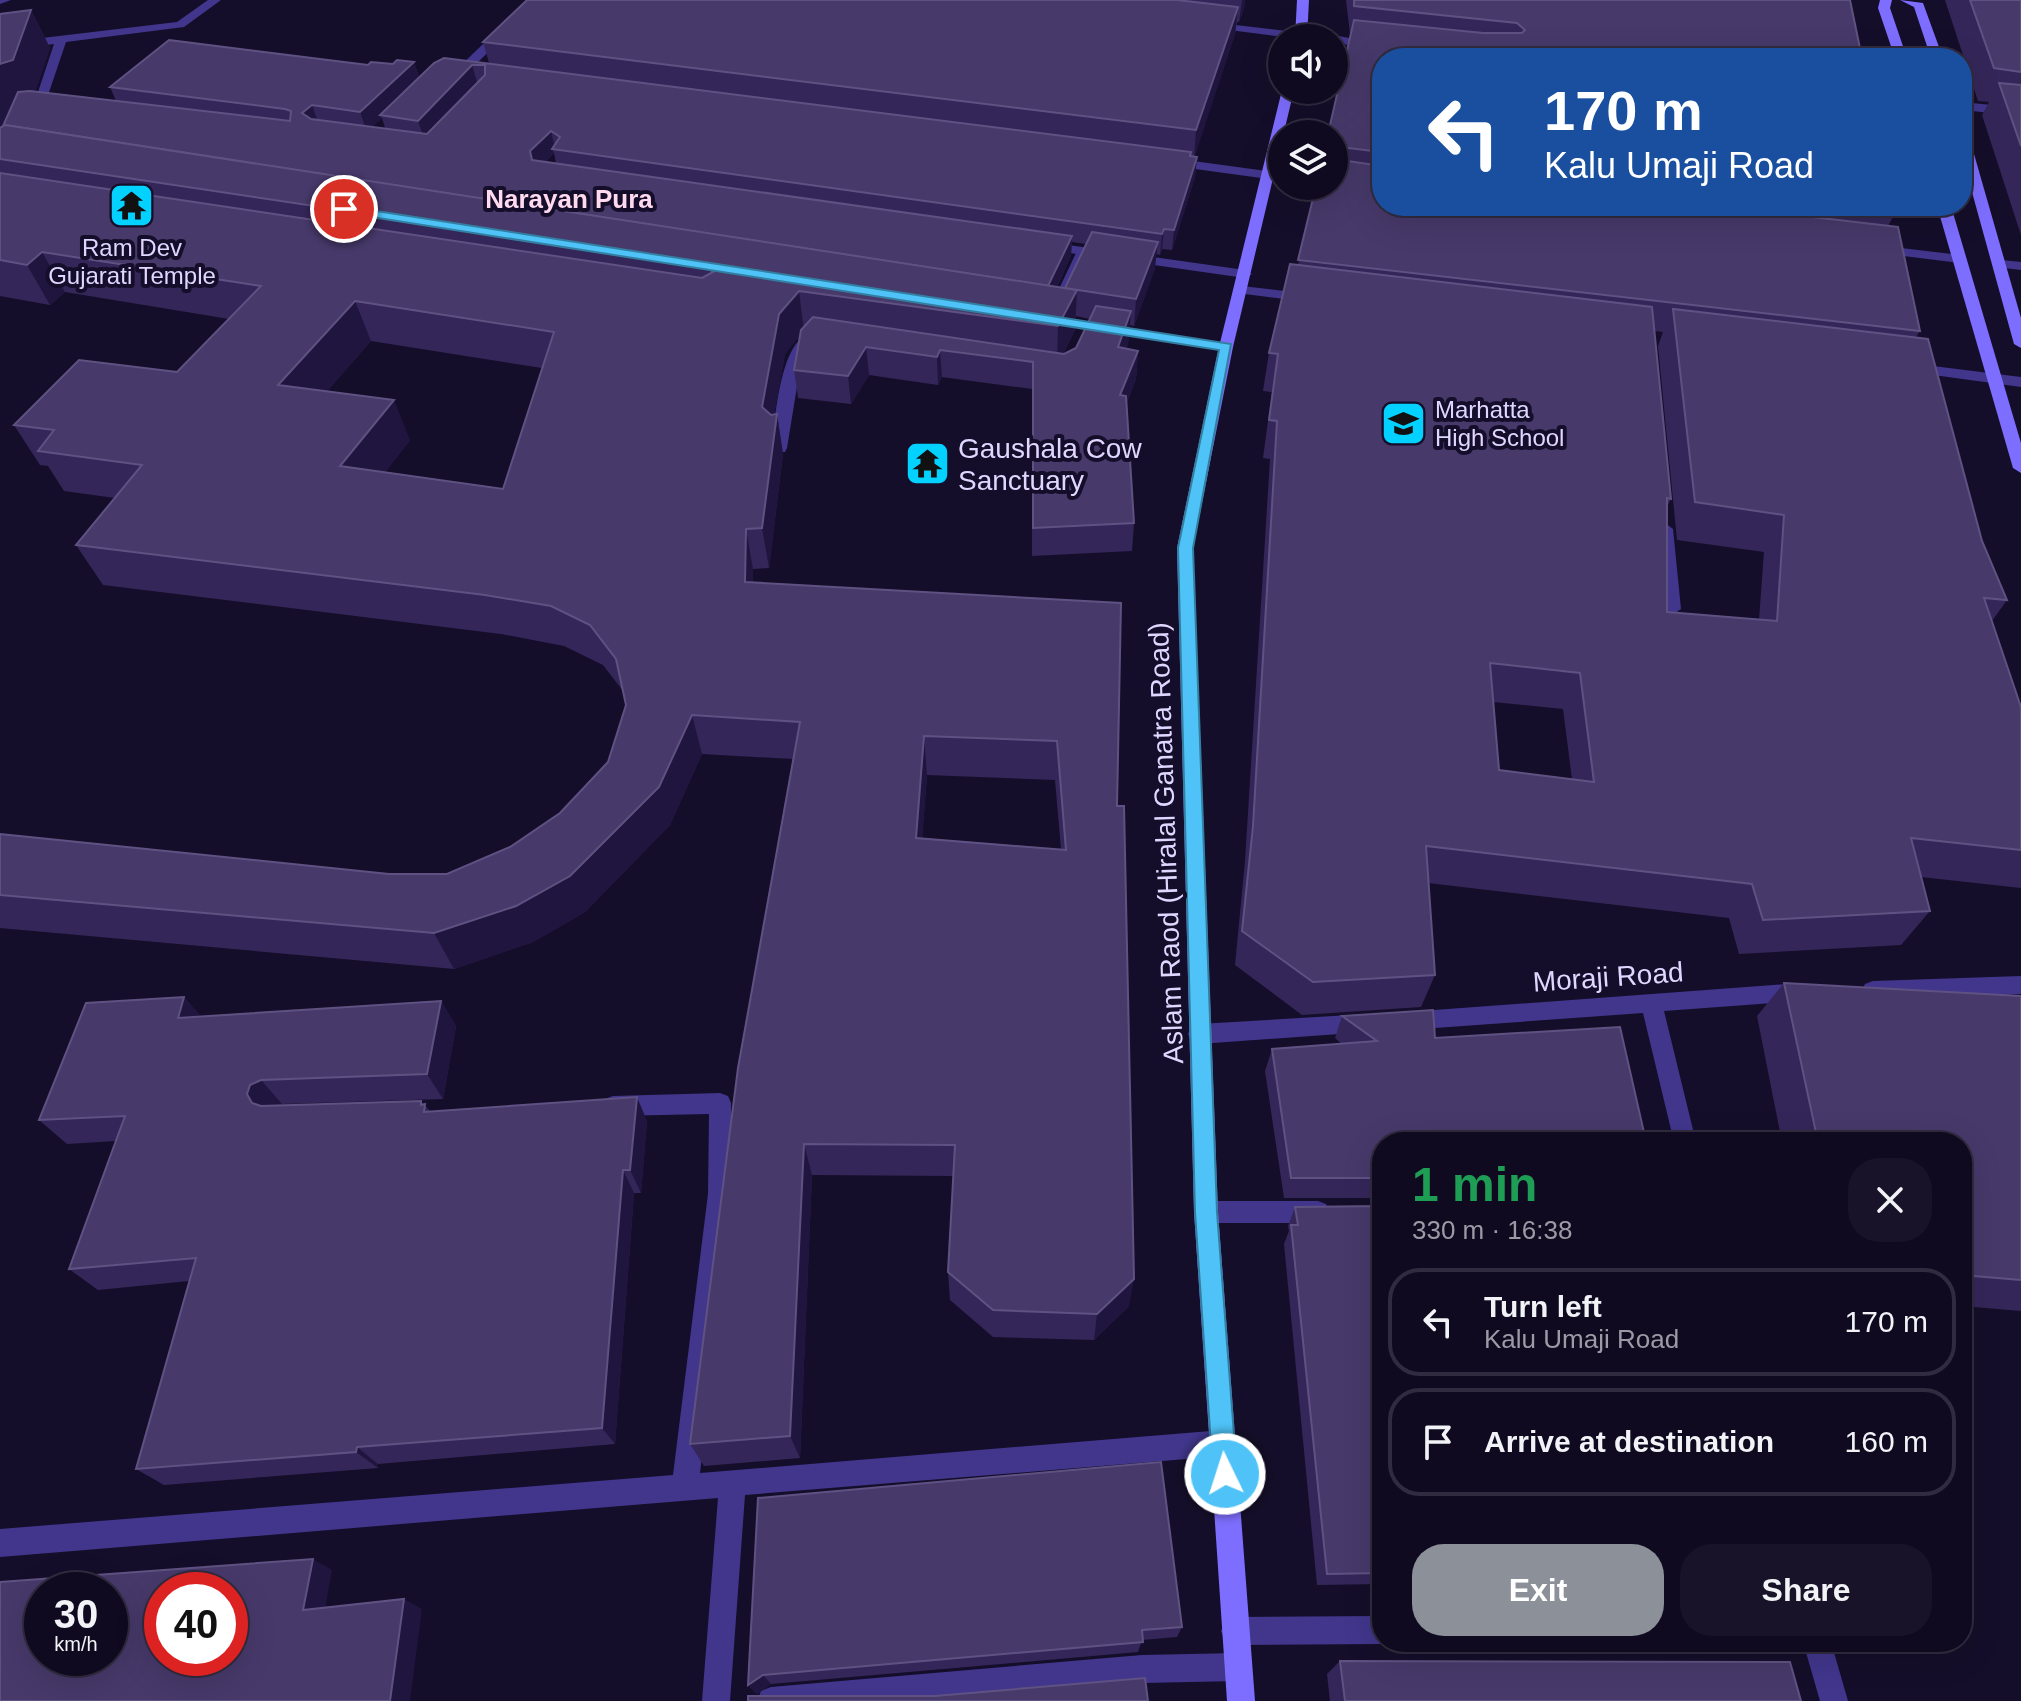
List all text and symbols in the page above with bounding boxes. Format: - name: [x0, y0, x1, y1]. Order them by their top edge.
- map controls: [1268, 24, 1348, 200]
- button: sound: [1268, 24, 1348, 104]
- text: 170 m: [1544, 79, 1703, 142]
- icon: left: [1412, 80, 1516, 184]
- button: layers: [1268, 120, 1348, 200]
- text: Kalu Umaji Road: [1544, 145, 1814, 186]
- pin: [310, 175, 378, 243]
- temple icon: Ram Dev Gujarati Temple: [108, 181, 156, 229]
- district label: Narayan Pura: [485, 184, 653, 214]
- icon: arrive: [322, 187, 366, 231]
- place label: Ram Dev Gujarati Temple: [48, 234, 216, 289]
- place label: Marhatta High School: [1435, 396, 1564, 451]
- school or university icon: Marhatta High School: [1380, 399, 1428, 447]
- place label: Gaushala Cow Sanctuary: [958, 433, 1142, 496]
- temple icon: Gaushala Cow Sanctuary: [903, 440, 951, 488]
- street label: Aslam Raod (Hiralal Ganatra Road): [1143, 622, 1189, 1064]
- street label: Moraji Road: [1532, 956, 1684, 998]
- text: 1 min: [1412, 1158, 1537, 1211]
- button: close: [1848, 1158, 1932, 1242]
- text: 330 m · 16:38: [1412, 1215, 1572, 1245]
- text: Turn left: [1484, 1290, 1602, 1323]
- icon: left: [1416, 1300, 1460, 1344]
- text: 170 m: [1845, 1305, 1928, 1338]
- text: Kalu Umaji Road: [1484, 1324, 1679, 1354]
- icon: arrive: [1416, 1420, 1460, 1464]
- text: Arrive at destination: [1484, 1425, 1774, 1458]
- text: 160 m: [1845, 1425, 1928, 1458]
- position arrow: [1183, 1432, 1267, 1516]
- button: Exit: [1412, 1544, 1664, 1636]
- button: Share: [1680, 1544, 1932, 1636]
- speed limit sign: 40: [144, 1572, 248, 1676]
- text: 30: [54, 1592, 98, 1636]
- text: km/h: [54, 1633, 98, 1655]

